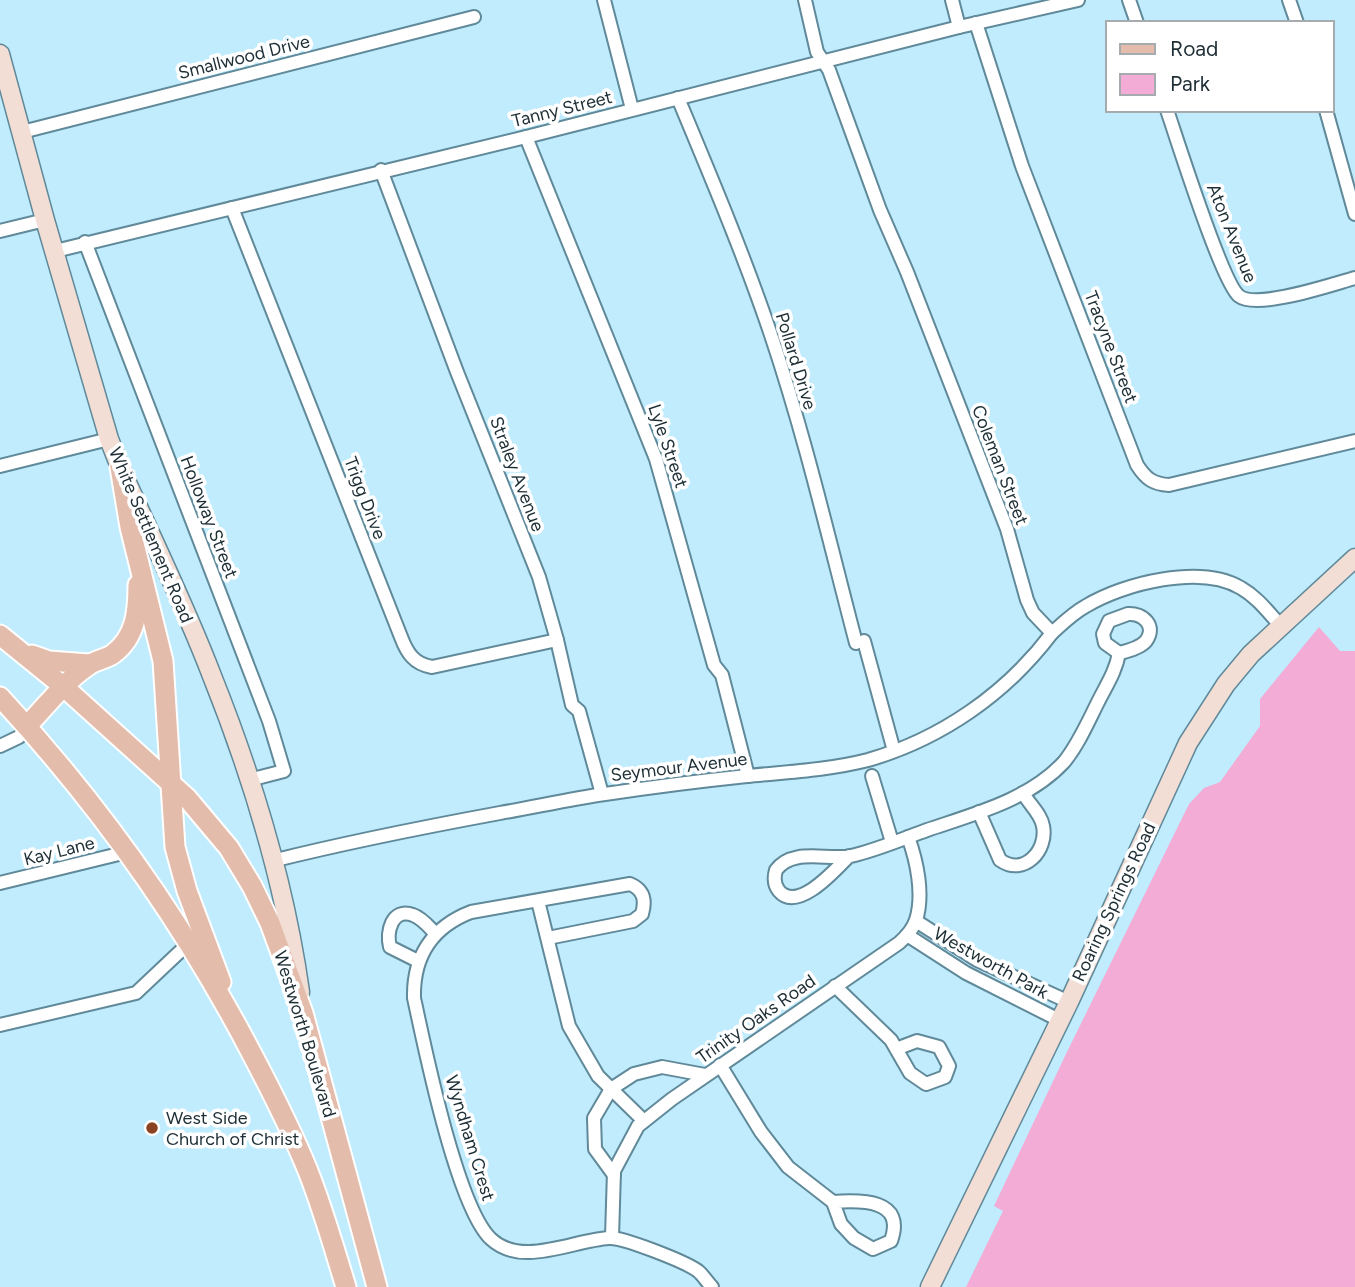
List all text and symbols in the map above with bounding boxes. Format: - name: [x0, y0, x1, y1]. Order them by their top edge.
- legend: [1106, 21, 1334, 112]
- street label: Smallwood Drive: [176, 30, 312, 84]
- text: Road: [1170, 36, 1218, 61]
- text: Park: [1170, 71, 1211, 96]
- street label: Tanny Street: [510, 86, 614, 132]
- street label: Aton Avenue: [1202, 180, 1262, 286]
- street label: Tracyne Street: [1080, 288, 1142, 406]
- street label: Pollard Drive: [771, 310, 821, 412]
- street label: Lyle Street: [643, 401, 693, 491]
- street label: Coleman Street: [967, 402, 1033, 528]
- street label: Straley Avenue: [485, 413, 549, 535]
- street label: White Settlement Road: [104, 444, 198, 626]
- street label: Holloway Street: [176, 453, 243, 581]
- street label: Trigg Drive: [339, 454, 391, 543]
- street label: Seymour Avenue: [610, 748, 749, 786]
- street label: Roaring Springs Road: [1067, 819, 1161, 985]
- street label: Kay Lane: [21, 832, 97, 870]
- street label: Westworth Park: [930, 922, 1052, 1004]
- street label: Westworth Boulevard: [269, 948, 341, 1120]
- street label: Trinity Oaks Road: [692, 970, 820, 1068]
- street label: Wyndham Crest: [440, 1072, 500, 1204]
- place label: West Side Church of Christ: [166, 1107, 300, 1150]
- marker: West Side Church of Christ: [144, 1120, 160, 1136]

